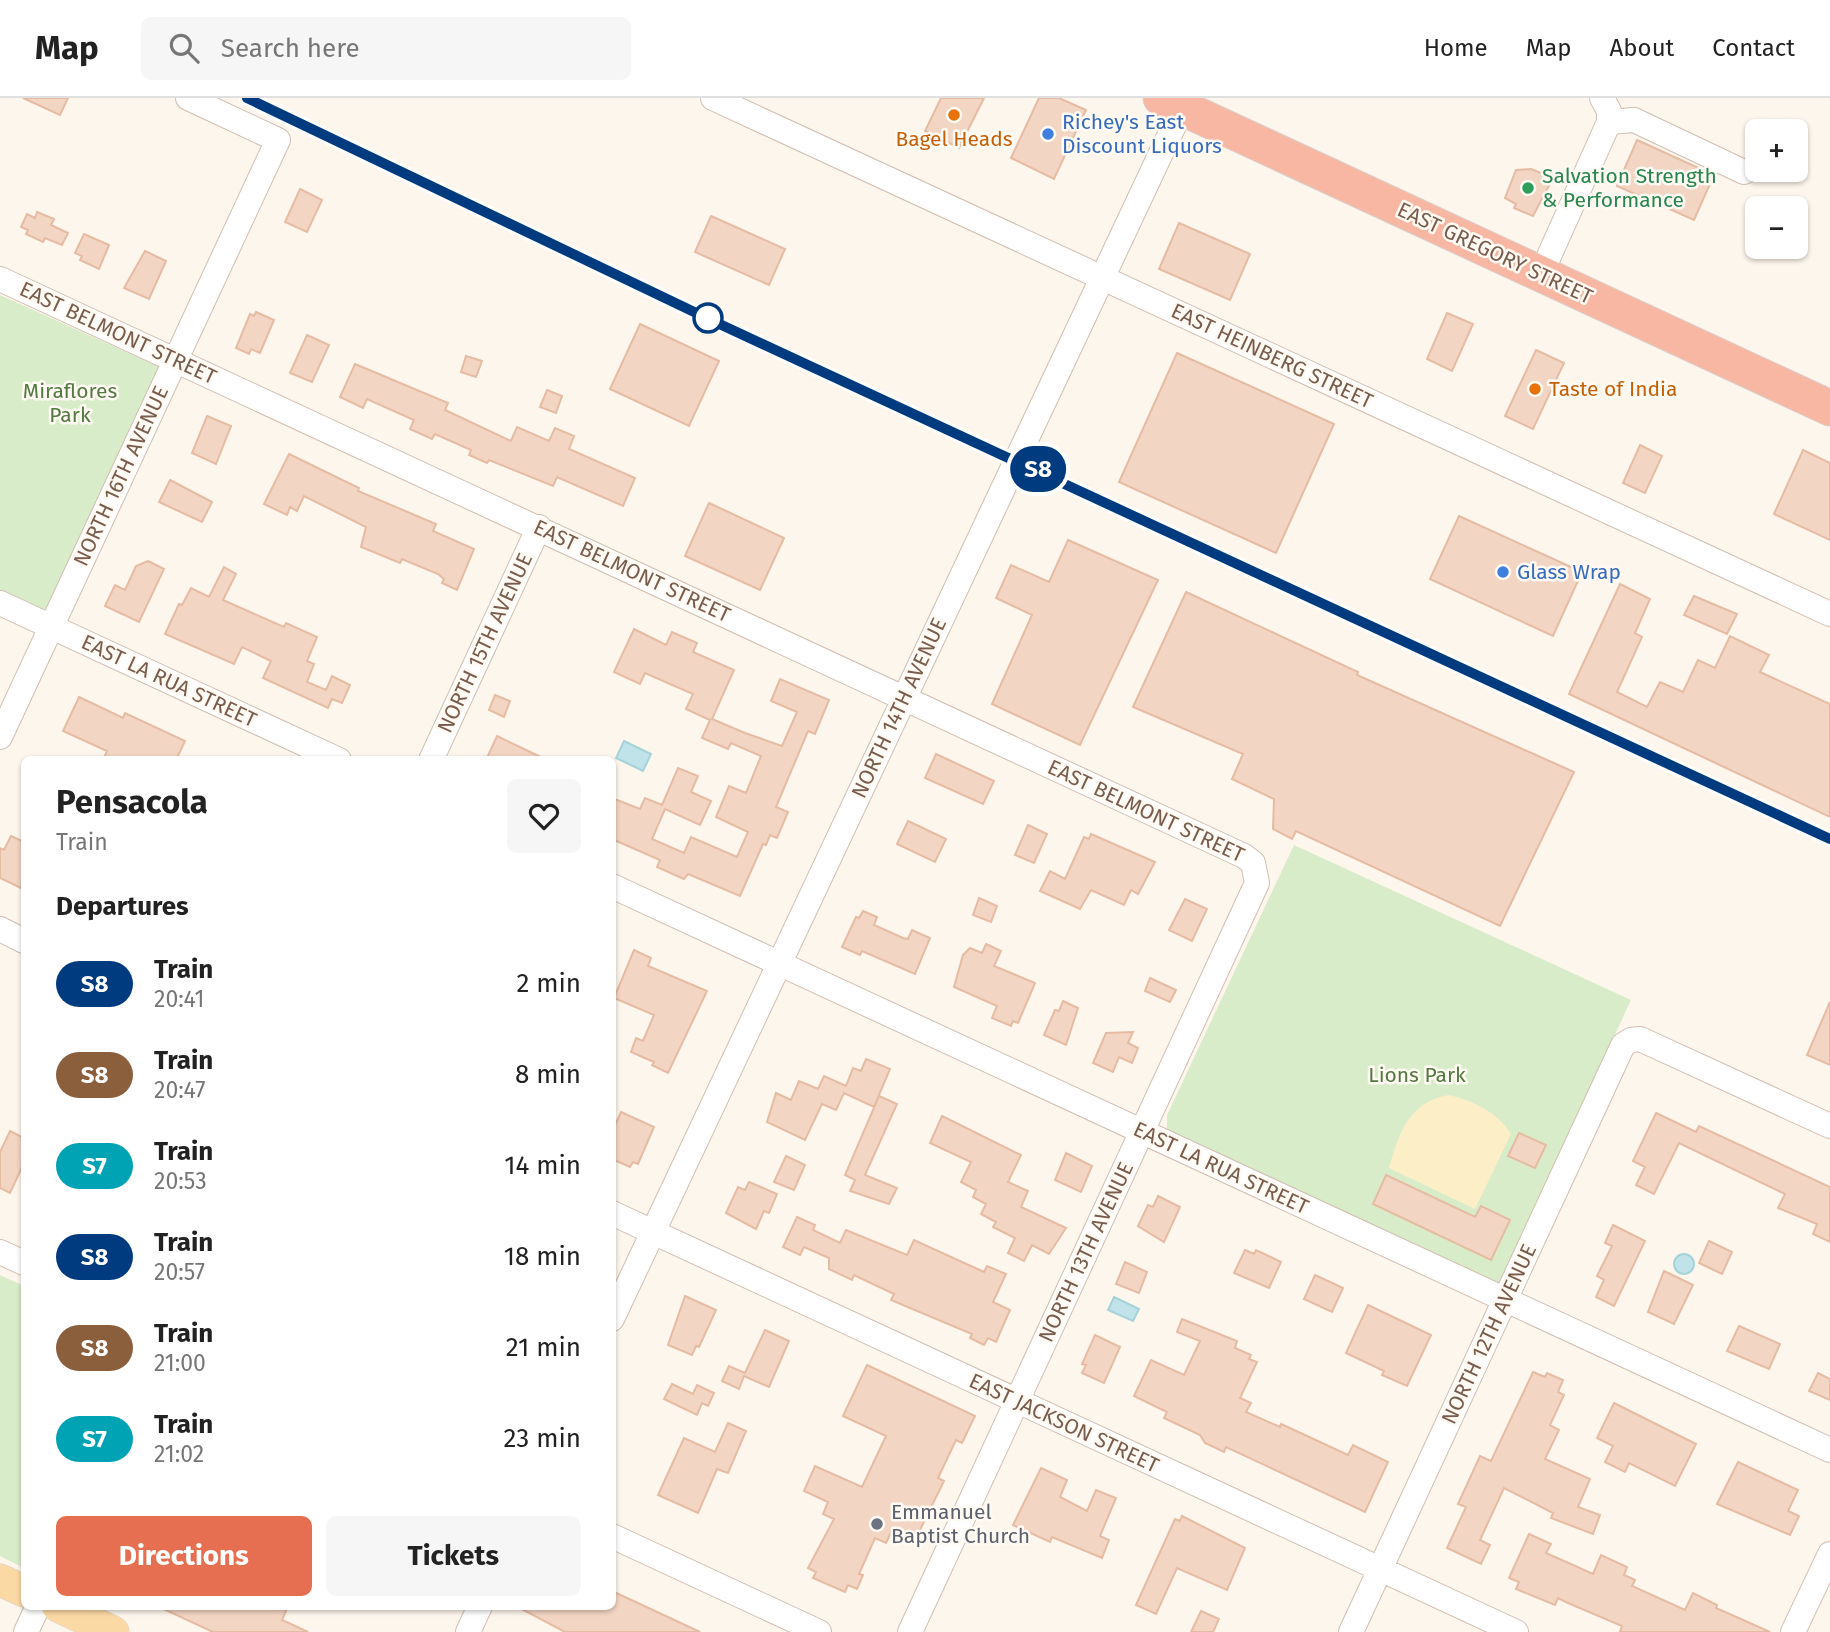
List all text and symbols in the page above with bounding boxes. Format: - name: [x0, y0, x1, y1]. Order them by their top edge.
- search box: [141, 17, 631, 80]
- text: Map: [35, 28, 99, 68]
- icon: search: [165, 29, 203, 67]
- text: Search here: [221, 33, 360, 64]
- text: Home: [1424, 34, 1488, 62]
- text: Map: [1526, 34, 1572, 62]
- text: About: [1610, 34, 1674, 62]
- text: Contact: [1712, 34, 1795, 62]
- marker: Bagel Heads: [946, 107, 962, 123]
- place label: Richey's East Discount Liquors: [1062, 109, 1222, 159]
- map controls: [1745, 119, 1808, 259]
- button: +: [1745, 119, 1808, 182]
- place label: Bagel Heads: [895, 126, 1013, 152]
- marker: Richey's East Discount Liquors: [1040, 126, 1056, 142]
- place label: Salvation Strength & Performance: [1542, 163, 1717, 213]
- marker: Salvation Strength & Performance: [1520, 180, 1536, 196]
- street label: EAST GREGORY STREET: [1393, 196, 1597, 310]
- button: −: [1745, 196, 1808, 259]
- street label: EAST BELMONT STREET: [15, 276, 221, 390]
- street label: EAST HEINBERG STREET: [1167, 298, 1377, 414]
- unlabelled marker: [693, 303, 723, 333]
- place label: Taste of India: [1549, 376, 1677, 402]
- park label: Miraflores Park: [23, 378, 117, 428]
- marker: Taste of India: [1527, 381, 1543, 397]
- street label: NORTH 16TH AVENUE: [68, 382, 174, 570]
- line badge: S8: [1006, 446, 1070, 492]
- text: S8: [1024, 455, 1052, 483]
- street label: EAST BELMONT STREET: [529, 514, 735, 628]
- street label: NORTH 15TH AVENUE: [432, 549, 538, 737]
- place label: Glass Wrap: [1517, 559, 1621, 585]
- marker: Glass Wrap: [1495, 564, 1511, 580]
- street label: NORTH 14TH AVENUE: [846, 614, 952, 802]
- street label: EAST LA RUA STREET: [77, 629, 261, 733]
- street label: EAST BELMONT STREET: [1043, 754, 1249, 868]
- button: heart: [507, 779, 581, 853]
- text: Pensacola: [56, 782, 208, 822]
- text: Train: [56, 828, 108, 856]
- text: Departures: [56, 891, 189, 922]
- text: Train: [154, 954, 213, 985]
- text: 2 min: [516, 968, 581, 999]
- text: S8: [81, 970, 108, 998]
- text: 20:41: [154, 985, 205, 1013]
- text: Train: [154, 1045, 213, 1076]
- text: 8 min: [515, 1059, 581, 1090]
- text: S8: [81, 1061, 108, 1089]
- park label: Lions Park: [1368, 1062, 1466, 1088]
- text: 20:47: [154, 1076, 206, 1104]
- street label: EAST LA RUA STREET: [1129, 1116, 1313, 1220]
- text: Train: [154, 1136, 213, 1167]
- text: 14 min: [504, 1150, 581, 1181]
- text: S7: [82, 1152, 107, 1180]
- street label: NORTH 13TH AVENUE: [1033, 1158, 1139, 1346]
- text: 20:53: [154, 1167, 207, 1195]
- text: Train: [154, 1227, 213, 1258]
- street label: NORTH 12TH AVENUE: [1436, 1240, 1542, 1428]
- text: 18 min: [504, 1241, 581, 1272]
- text: S8: [81, 1243, 108, 1271]
- text: 20:57: [154, 1258, 205, 1286]
- text: Train: [154, 1318, 213, 1349]
- text: 21 min: [506, 1332, 581, 1363]
- text: S8: [81, 1334, 108, 1362]
- text: 21:00: [154, 1349, 206, 1377]
- street label: EAST JACKSON STREET: [965, 1368, 1163, 1478]
- text: Train: [154, 1409, 213, 1440]
- text: 23 min: [504, 1423, 581, 1454]
- text: S7: [82, 1425, 107, 1453]
- text: 21:02: [154, 1440, 204, 1468]
- place label: Emmanuel Baptist Church: [891, 1499, 1030, 1549]
- button: Directions: [56, 1516, 312, 1596]
- button: Tickets: [326, 1516, 581, 1596]
- marker: Emmanuel Baptist Church: [869, 1516, 885, 1532]

